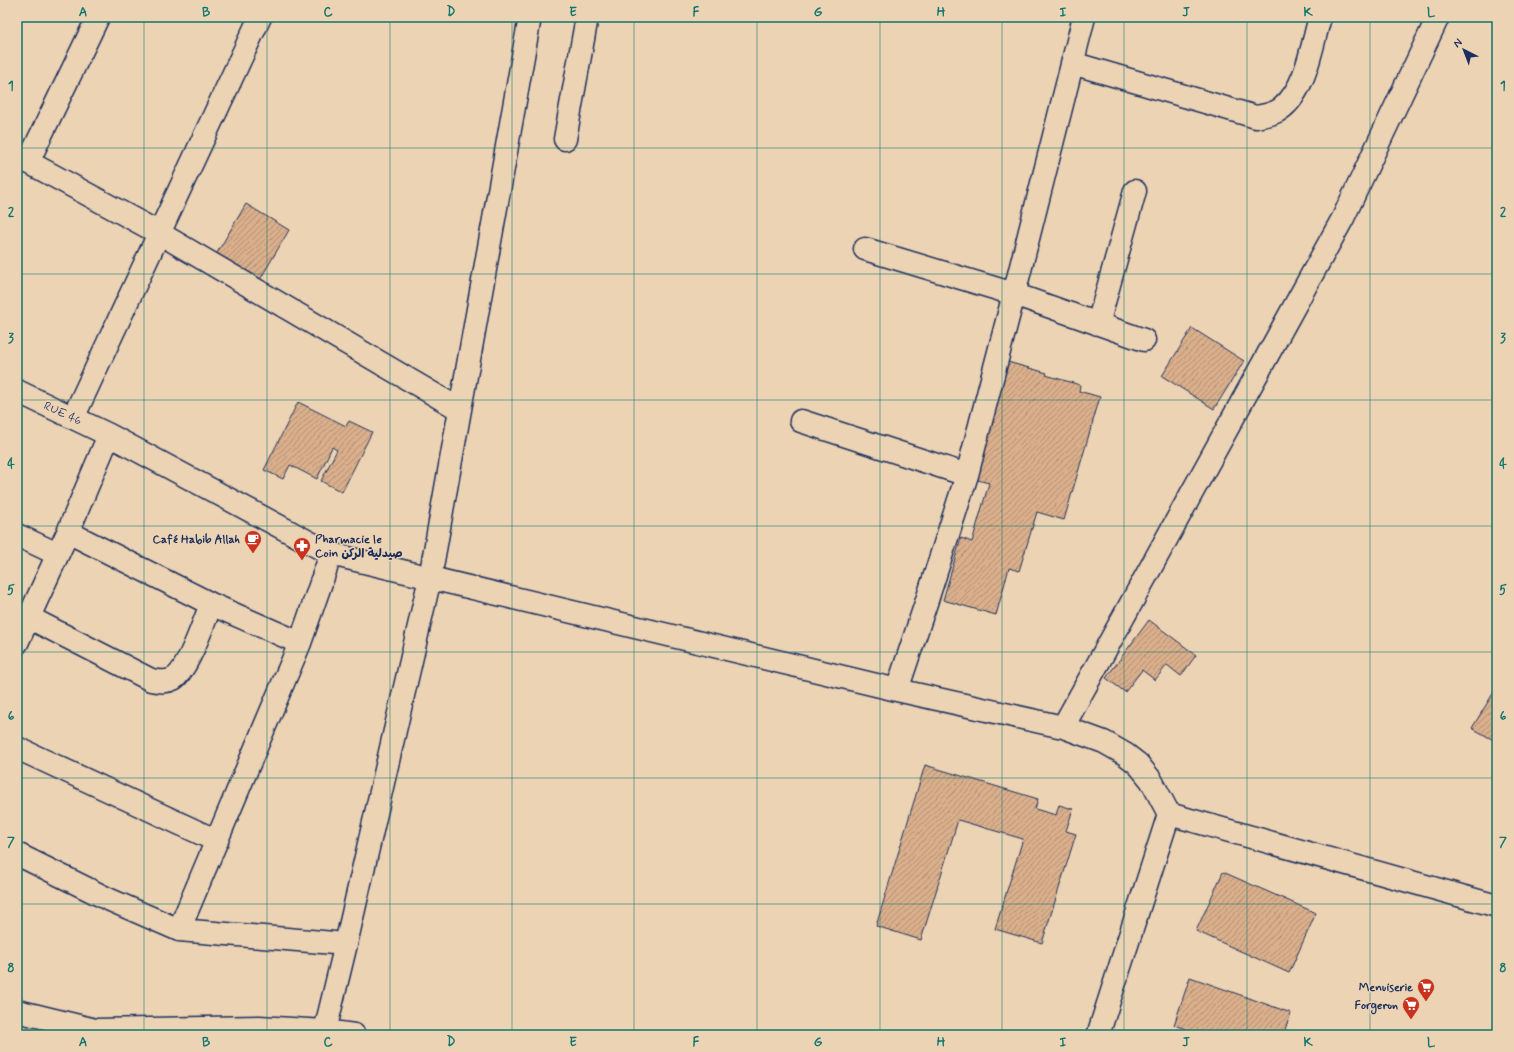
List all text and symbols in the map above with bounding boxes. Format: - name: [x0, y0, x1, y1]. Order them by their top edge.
- text: A: [79, 4, 87, 21]
- text: B: [202, 4, 211, 21]
- text: C: [323, 4, 333, 21]
- text: D: [447, 4, 456, 21]
- text: E: [569, 4, 577, 21]
- text: F: [693, 4, 700, 21]
- text: G: [814, 4, 823, 21]
- text: H: [937, 4, 946, 21]
- text: I: [1060, 4, 1067, 21]
- text: J: [1182, 4, 1190, 21]
- text: K: [1303, 4, 1313, 21]
- text: L: [1427, 4, 1436, 21]
- north arrow: [1444, 30, 1484, 70]
- text: N: [1451, 36, 1465, 51]
- text: 1: [8, 78, 14, 95]
- text: 1: [1500, 78, 1506, 95]
- text: 2: [8, 204, 15, 221]
- text: 2: [1500, 204, 1507, 221]
- text: 3: [8, 330, 14, 347]
- text: 3: [1500, 330, 1506, 347]
- street label: RUE 46: [41, 398, 84, 430]
- text: 4: [7, 456, 15, 473]
- text: 4: [1499, 456, 1507, 473]
- cafe icon: Café Habib Allah: [243, 529, 263, 554]
- place label: Café Habib Allah: [153, 532, 241, 548]
- place label: Pharmacie le Coin صيدلية الركن: [315, 532, 403, 562]
- pharmacy icon: Pharmacie le Coin صيدلية الركن: [292, 536, 312, 561]
- text: 5: [7, 582, 15, 599]
- text: 5: [1499, 582, 1507, 599]
- text: 6: [8, 708, 15, 725]
- text: 6: [1500, 708, 1507, 725]
- text: 7: [7, 834, 15, 851]
- text: 7: [1499, 834, 1507, 851]
- text: 8: [7, 960, 15, 977]
- text: 8: [1499, 960, 1507, 977]
- supermarket icon: Menuiserie: [1416, 977, 1436, 1002]
- place label: Menuiserie: [1359, 980, 1413, 996]
- supermarket icon: Forgeron: [1401, 995, 1421, 1020]
- place label: Forgeron: [1355, 998, 1398, 1015]
- text: A: [79, 1034, 87, 1051]
- text: B: [202, 1034, 211, 1051]
- text: C: [323, 1034, 333, 1051]
- text: D: [447, 1034, 456, 1051]
- text: E: [569, 1034, 577, 1051]
- text: F: [693, 1034, 700, 1051]
- text: G: [814, 1034, 823, 1051]
- text: H: [937, 1034, 946, 1051]
- text: I: [1060, 1034, 1067, 1051]
- text: J: [1182, 1034, 1190, 1051]
- text: K: [1303, 1034, 1313, 1051]
- text: L: [1427, 1034, 1436, 1051]

